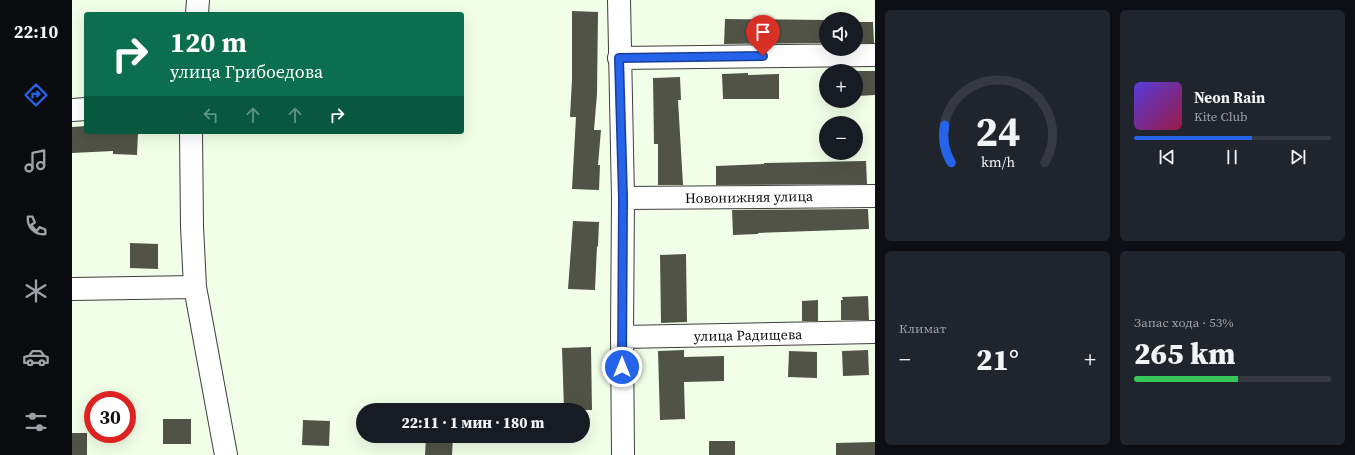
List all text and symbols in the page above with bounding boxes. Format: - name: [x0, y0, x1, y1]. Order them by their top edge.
- map controls: [819, 12, 863, 160]
- button: sound: [819, 12, 863, 56]
- pin: [746, 15, 780, 56]
- text: 22:10: [14, 19, 58, 44]
- icon: arrive: [752, 21, 774, 43]
- text: 120 m: [170, 23, 247, 61]
- icon: right: [104, 28, 156, 80]
- text: улица Грибоедова: [170, 59, 323, 84]
- button: +: [819, 64, 863, 108]
- icon: directions: [22, 81, 50, 109]
- text: Neon Rain: [1194, 87, 1265, 108]
- text: 24: [975, 103, 1020, 160]
- icon: left: [200, 104, 222, 126]
- icon: ahead: [242, 104, 264, 126]
- icon: ahead: [284, 104, 306, 126]
- icon: right: [326, 104, 348, 126]
- text: Kite Club: [1194, 108, 1247, 125]
- button: −: [819, 116, 863, 160]
- icon: previous: [1156, 146, 1178, 168]
- icon: pause: [1221, 146, 1243, 168]
- icon: next: [1287, 146, 1309, 168]
- icon: music: [22, 147, 50, 175]
- text: km/h: [981, 152, 1015, 172]
- street label: Новонижняя улица: [685, 186, 814, 208]
- icon: phone: [22, 212, 50, 240]
- icon: climate: [22, 277, 50, 305]
- text: Запас хода · 53%: [1134, 314, 1234, 331]
- text: Климат: [899, 320, 946, 337]
- street label: улица Радищева: [694, 324, 803, 346]
- text: 265 km: [1134, 333, 1235, 374]
- text: 21°: [976, 339, 1019, 380]
- icon: car: [22, 343, 50, 371]
- text: −: [899, 344, 911, 374]
- text: +: [1084, 344, 1096, 374]
- position arrow: [601, 346, 643, 388]
- speed limit sign: 30: [84, 391, 136, 443]
- icon: filters: [22, 408, 50, 436]
- text: 22:11 · 1 мин · 180 m: [402, 412, 544, 433]

